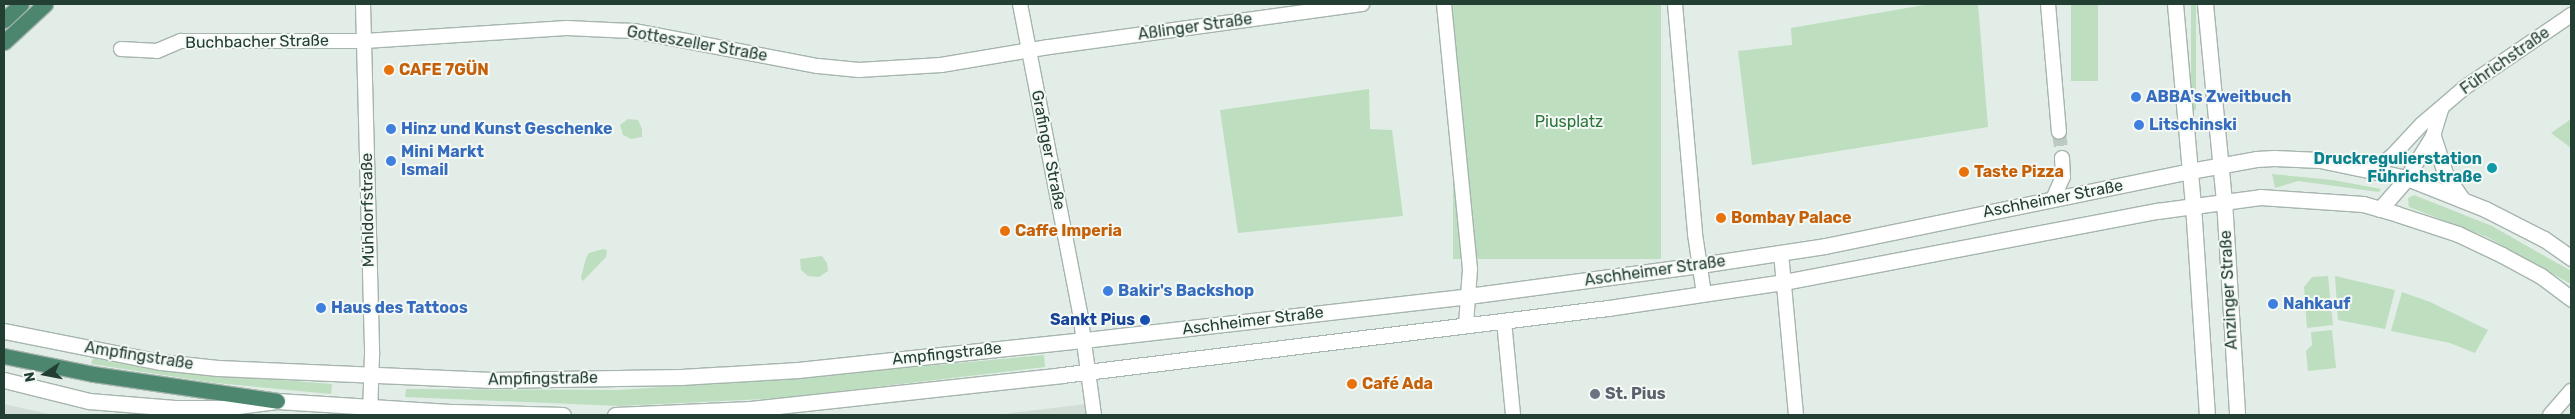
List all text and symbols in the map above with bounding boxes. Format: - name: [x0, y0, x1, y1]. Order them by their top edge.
- street label: Aßlinger Straße: [1136, 9, 1254, 45]
- street label: Gotteszeller Straße: [625, 22, 769, 66]
- street label: Führichstraße: [2457, 23, 2553, 99]
- street label: Buchbacher Straße: [185, 31, 329, 53]
- place label: CAFE 7GÜN: [399, 60, 489, 80]
- marker: CAFE 7GÜN: [383, 64, 395, 76]
- place label: ABBA's Zweitbuch: [2146, 87, 2291, 107]
- street label: Grafinger Straße: [1027, 88, 1069, 212]
- marker: ABBA's Zweitbuch: [2130, 91, 2142, 103]
- park label: Piusplatz: [1535, 112, 1603, 132]
- place label: Litschinski: [2149, 115, 2237, 135]
- place label: Hinz und Kunst Geschenke: [401, 119, 613, 139]
- marker: Litschinski: [2133, 119, 2145, 131]
- marker: Hinz und Kunst Geschenke: [385, 123, 397, 135]
- place label: Mini Markt Ismail: [401, 142, 484, 180]
- place label: Druckregulierstation Führichstraße: [2313, 149, 2482, 187]
- street label: Mühldorfstraße: [357, 153, 379, 267]
- marker: Mini Markt Ismail: [385, 155, 397, 167]
- place label: Taste Pizza: [1974, 162, 2064, 182]
- marker: Druckregulierstation Führichstraße: [2486, 162, 2498, 174]
- marker: Taste Pizza: [1958, 166, 1970, 178]
- street label: Aschheimer Straße: [1981, 176, 2125, 222]
- place label: Bombay Palace: [1731, 208, 1852, 228]
- marker: Bombay Palace: [1715, 212, 1727, 224]
- place label: Caffe Imperia: [1015, 221, 1122, 241]
- marker: Caffe Imperia: [999, 225, 1011, 237]
- street label: Anzinger Straße: [2216, 230, 2242, 350]
- street label: Aschheimer Straße: [1583, 252, 1727, 290]
- place label: Bakir's Backshop: [1118, 281, 1254, 301]
- marker: Bakir's Backshop: [1102, 285, 1114, 297]
- place label: Nahkauf: [2283, 294, 2350, 314]
- place label: Haus des Tattoos: [331, 298, 468, 318]
- marker: Nahkauf: [2267, 298, 2279, 310]
- marker: Haus des Tattoos: [315, 302, 327, 314]
- street label: Aschheimer Straße: [1181, 303, 1325, 339]
- place label: Sankt Pius: [1050, 310, 1135, 330]
- marker: Sankt Pius: [1139, 314, 1151, 326]
- street label: Ampfingstraße: [83, 338, 195, 374]
- street label: Ampfingstraße: [891, 339, 1003, 369]
- north arrow: [20, 349, 70, 399]
- street label: Ampfingstraße: [488, 368, 598, 390]
- text: N: [20, 370, 39, 384]
- place label: Café Ada: [1362, 374, 1433, 394]
- marker: Café Ada: [1346, 378, 1358, 390]
- place label: St. Pius: [1605, 384, 1666, 404]
- marker: St. Pius: [1589, 388, 1601, 400]

